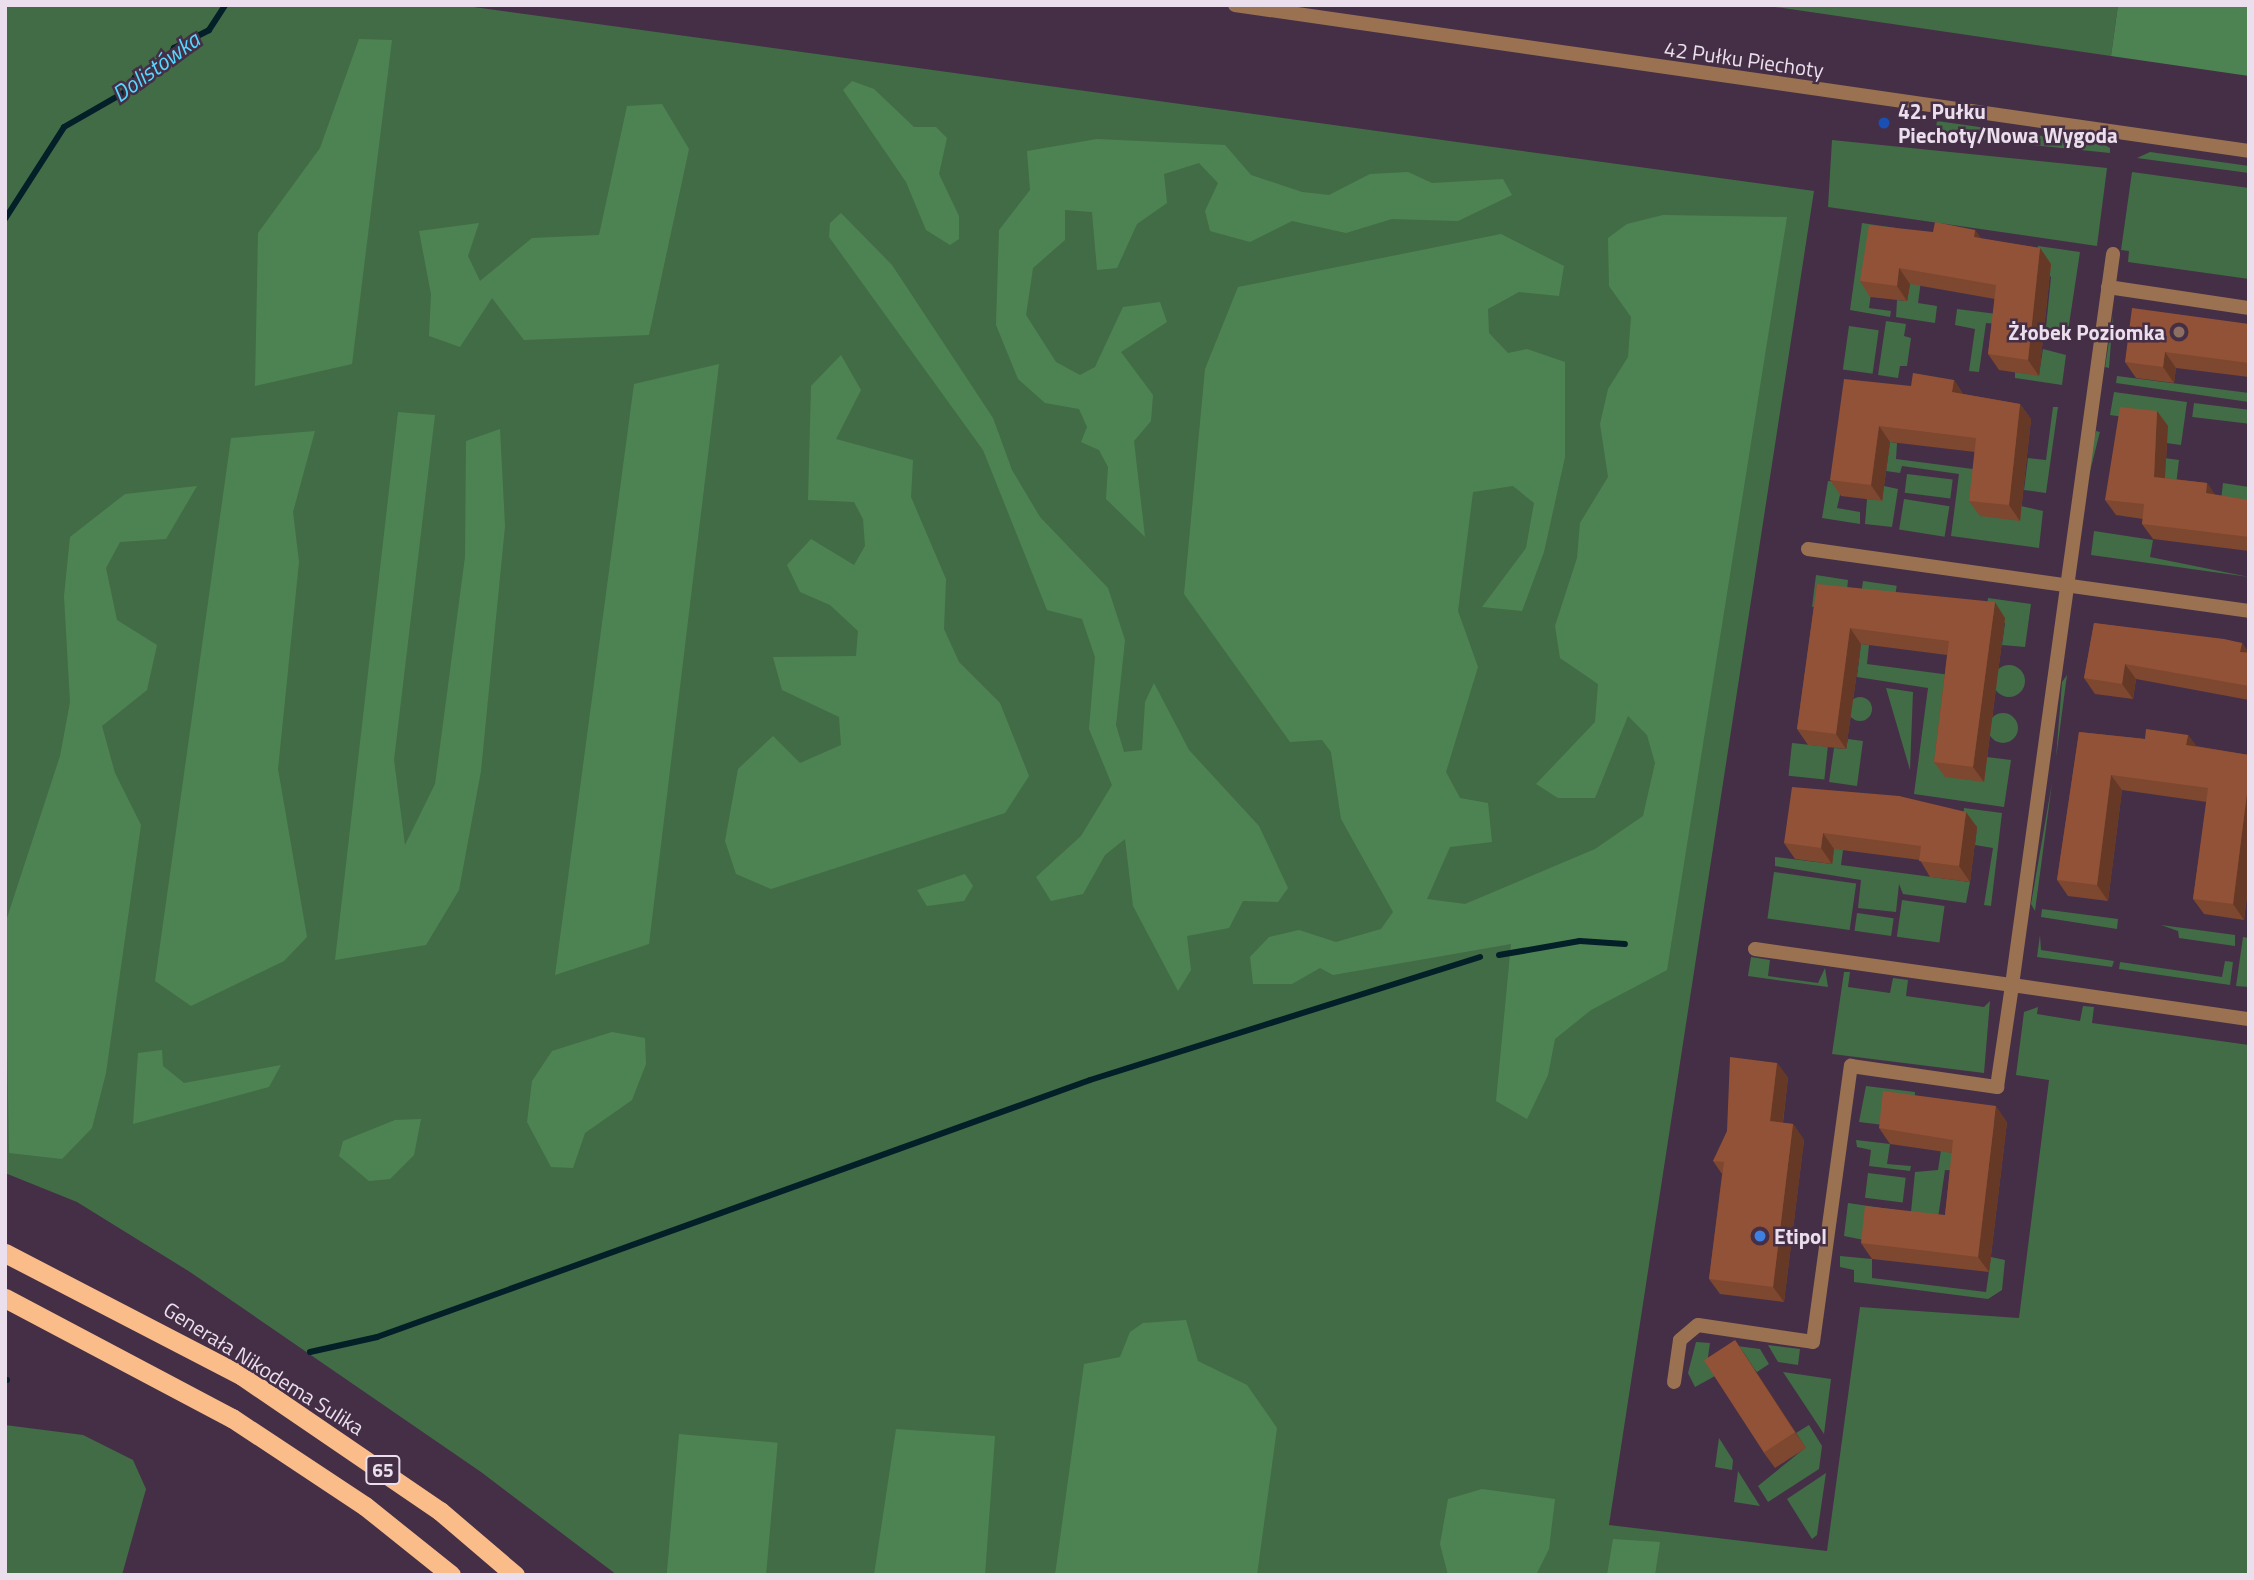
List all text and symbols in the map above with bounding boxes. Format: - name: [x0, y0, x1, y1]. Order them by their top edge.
- water label: Dolistówka: [107, 26, 205, 108]
- street label: 42 Pułku Piechoty: [1663, 35, 1825, 83]
- place label: 42. Pułku Piechoty/Nowa Wygoda: [1898, 98, 2118, 148]
- marker: 42. Pułku Piechoty/Nowa Wygoda: [1876, 115, 1892, 131]
- place label: Żłobek Poziomka: [2008, 319, 2165, 345]
- marker: Żłobek Poziomka: [2171, 324, 2187, 340]
- place label: Etipol: [1774, 1223, 1827, 1249]
- marker: Etipol: [1752, 1228, 1768, 1244]
- street label: Generała Nikodema Sulika: [159, 1296, 369, 1440]
- road number: 65: [364, 1454, 402, 1486]

